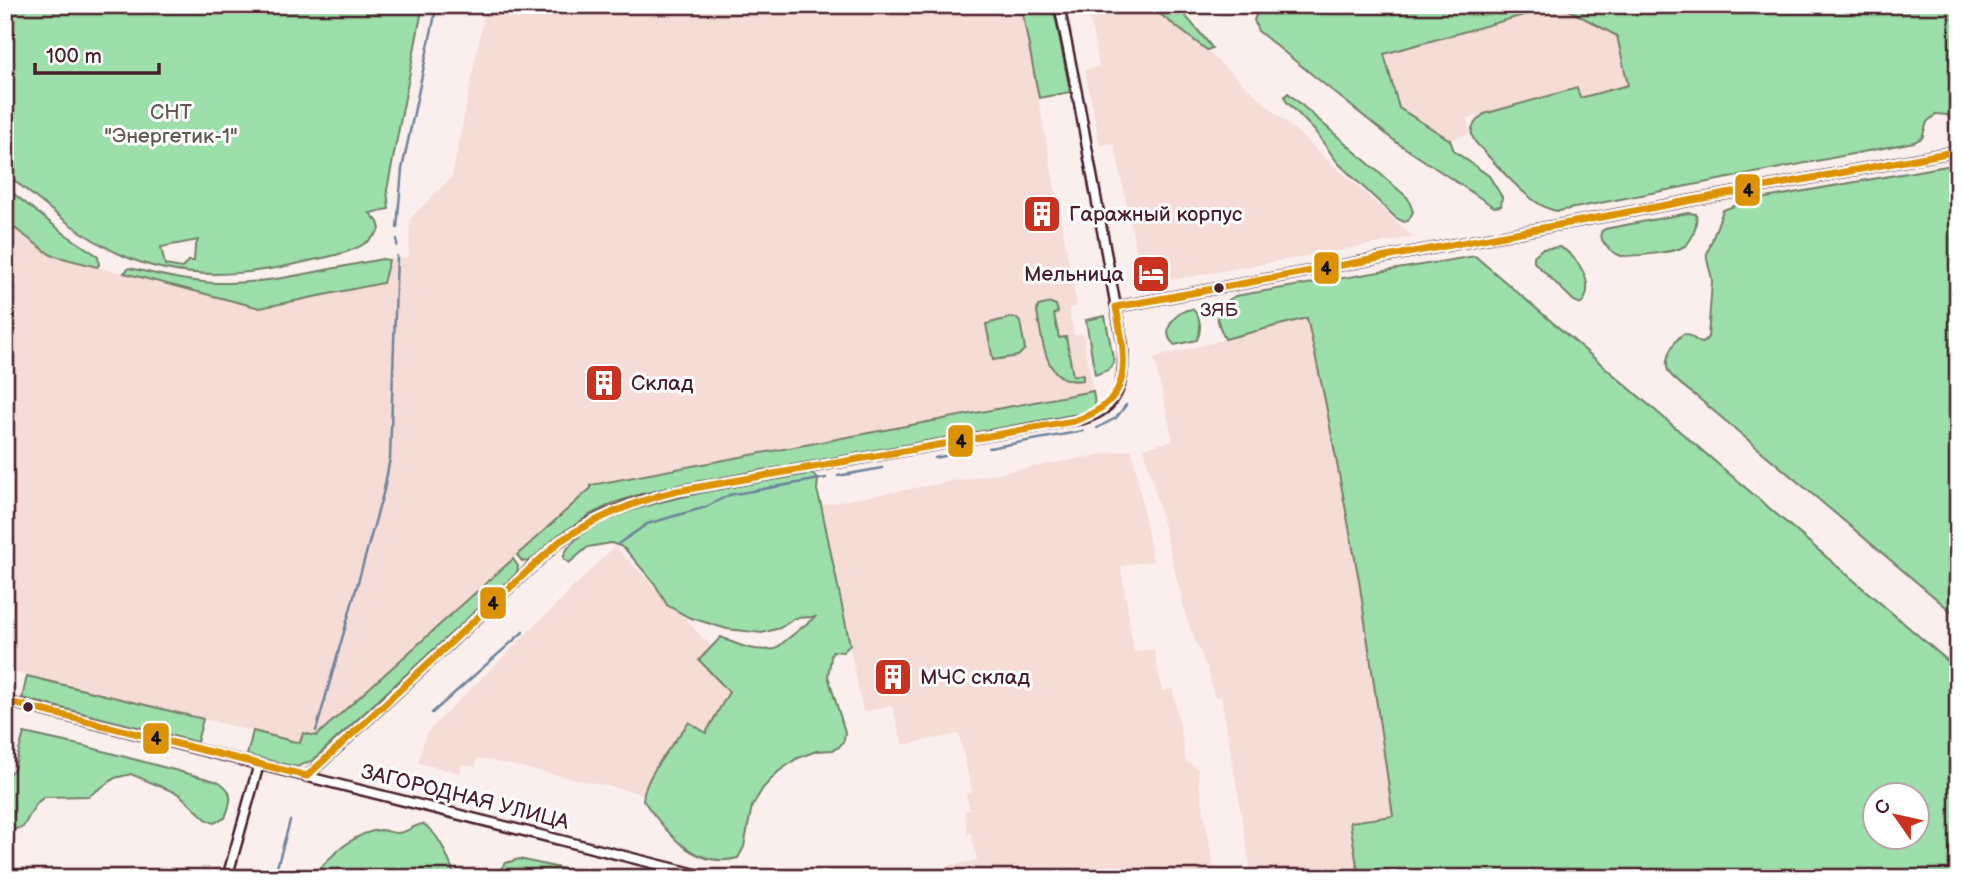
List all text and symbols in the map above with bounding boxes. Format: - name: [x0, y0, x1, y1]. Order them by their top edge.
- scale bar: [35, 32, 159, 76]
- text: 100 m: [46, 44, 102, 69]
- park label: СНТ "Энергетик-1": [104, 100, 238, 149]
- line badge: 4: [1734, 173, 1761, 207]
- text: 4: [1742, 180, 1754, 203]
- building icon: Гаражный корпус: [1021, 193, 1063, 235]
- place label: Гаражный корпус: [1069, 202, 1242, 227]
- line badge: 4: [1313, 251, 1340, 285]
- hotel icon: Мельница: [1130, 253, 1172, 295]
- text: 4: [1320, 258, 1332, 281]
- place label: Мельница: [1024, 262, 1125, 287]
- marker: ЗЯБ: [1212, 281, 1226, 295]
- place label: ЗЯБ: [1200, 299, 1239, 322]
- building icon: Склад: [583, 362, 625, 404]
- place label: Склад: [631, 371, 694, 396]
- line badge: 4: [947, 424, 974, 458]
- text: 4: [955, 431, 967, 454]
- line badge: 4: [479, 586, 507, 620]
- text: 4: [487, 593, 499, 616]
- building icon: МЧС склад: [872, 656, 914, 698]
- place label: МЧС склад: [920, 665, 1030, 690]
- unlabelled marker: [21, 700, 35, 714]
- line badge: 4: [142, 722, 170, 755]
- text: 4: [150, 728, 162, 751]
- street label: ЗАГОРОДНАЯ УЛИЦА: [358, 759, 572, 835]
- north arrow: [1862, 782, 1932, 852]
- text: С: [1870, 795, 1896, 819]

